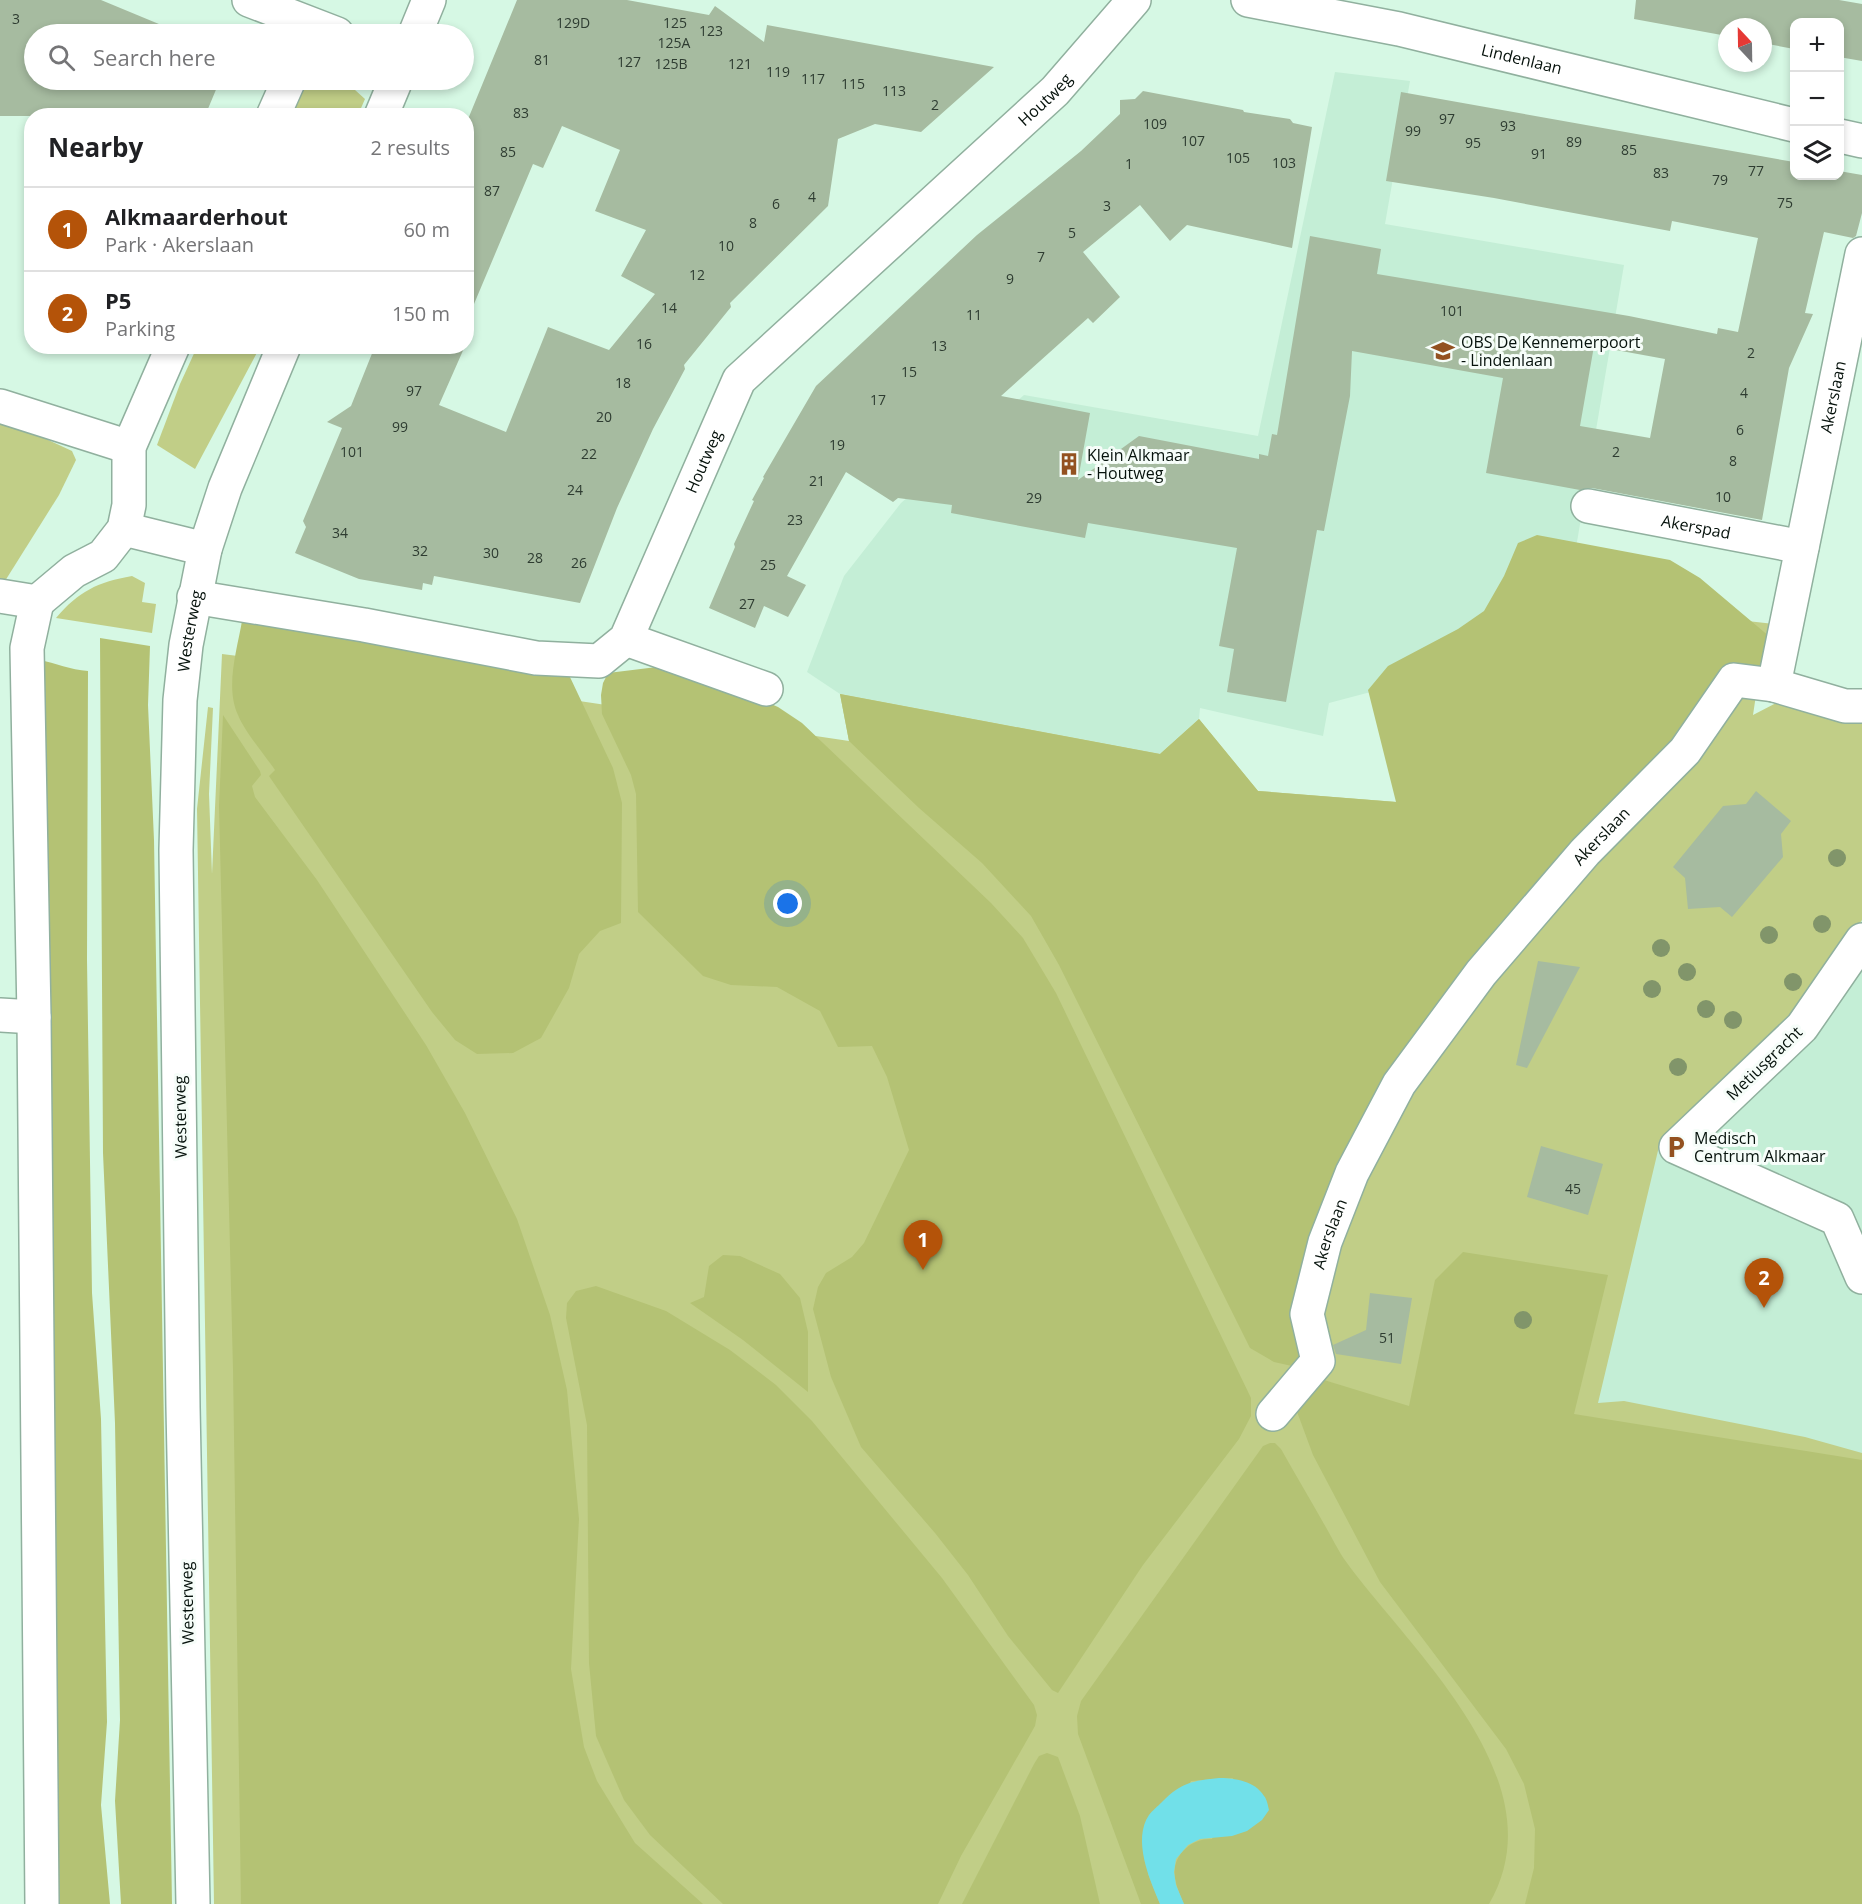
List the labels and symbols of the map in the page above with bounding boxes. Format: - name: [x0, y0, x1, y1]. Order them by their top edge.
- house number: 3: [12, 9, 20, 28]
- house number: 129D: [556, 13, 590, 32]
- house number: 125: [663, 13, 687, 32]
- north arrow: [1718, 18, 1772, 72]
- house number: 123: [699, 21, 723, 40]
- house number: 125A: [658, 33, 691, 52]
- street label: Lindenlaan: [1479, 38, 1564, 79]
- house number: 81: [534, 50, 550, 69]
- house number: 127: [617, 52, 641, 71]
- house number: 125B: [654, 54, 688, 73]
- house number: 121: [728, 54, 752, 73]
- house number: 119: [766, 62, 790, 81]
- street label: Houtweg: [1013, 68, 1077, 131]
- house number: 117: [801, 69, 825, 88]
- house number: 115: [841, 74, 865, 93]
- house number: 113: [882, 81, 906, 100]
- house number: 2: [931, 95, 939, 114]
- house number: 83: [513, 103, 529, 122]
- house number: 97: [1439, 109, 1455, 128]
- house number: 109: [1143, 114, 1167, 133]
- house number: 93: [1500, 116, 1516, 135]
- house number: 99: [1405, 121, 1421, 140]
- house number: 107: [1181, 131, 1205, 150]
- house number: 89: [1566, 132, 1582, 151]
- house number: 95: [1465, 133, 1481, 152]
- house number: 85: [1621, 140, 1637, 159]
- house number: 85: [500, 142, 516, 161]
- house number: 91: [1531, 144, 1547, 163]
- house number: 105: [1226, 148, 1250, 167]
- house number: 103: [1272, 153, 1296, 172]
- house number: 1: [1125, 154, 1133, 173]
- house number: 77: [1748, 161, 1764, 180]
- house number: 83: [1653, 163, 1669, 182]
- house number: 79: [1712, 170, 1728, 189]
- house number: 87: [484, 181, 500, 200]
- house number: 4: [808, 187, 816, 206]
- house number: 75: [1777, 193, 1793, 212]
- house number: 6: [772, 194, 780, 213]
- house number: 3: [1103, 196, 1111, 215]
- house number: 8: [749, 213, 757, 232]
- house number: 5: [1068, 223, 1076, 242]
- house number: 10: [718, 236, 734, 255]
- house number: 7: [1037, 247, 1045, 266]
- house number: 12: [689, 265, 705, 284]
- house number: 9: [1006, 269, 1014, 288]
- house number: 14: [661, 298, 677, 317]
- house number: 101: [1440, 301, 1464, 320]
- house number: 11: [966, 305, 982, 324]
- place label: OBS De Kennemerpoort - Lindenlaan: [1461, 331, 1641, 371]
- house number: 16: [636, 334, 652, 353]
- house number: 13: [931, 336, 947, 355]
- school or university icon: OBS De Kennemerpoort - Lindenlaan: [1430, 338, 1456, 364]
- house number: 2: [1747, 343, 1755, 362]
- street label: Akerslaan: [1815, 359, 1851, 435]
- house number: 15: [901, 362, 917, 381]
- house number: 18: [615, 373, 631, 392]
- house number: 97: [406, 381, 422, 400]
- house number: 4: [1740, 383, 1748, 402]
- house number: 17: [870, 390, 886, 409]
- house number: 20: [596, 407, 612, 426]
- house number: 99: [392, 417, 408, 436]
- house number: 6: [1736, 420, 1744, 439]
- street label: Houtweg: [680, 426, 727, 497]
- house number: 19: [829, 435, 845, 454]
- house number: 101: [340, 442, 364, 461]
- house number: 2: [1612, 442, 1620, 461]
- house number: 22: [581, 444, 597, 463]
- place label: Klein Alkmaar - Houtweg: [1087, 444, 1190, 484]
- building icon: Klein Alkmaar - Houtweg: [1056, 451, 1082, 477]
- house number: 8: [1729, 451, 1737, 470]
- house number: 21: [809, 471, 825, 490]
- house number: 24: [567, 480, 583, 499]
- house number: 10: [1715, 487, 1731, 506]
- house number: 29: [1026, 488, 1042, 507]
- street label: Akerspad: [1660, 509, 1733, 544]
- house number: 23: [787, 510, 803, 529]
- house number: 34: [332, 523, 348, 542]
- house number: 32: [412, 541, 428, 560]
- house number: 30: [483, 543, 499, 562]
- house number: 28: [527, 548, 543, 567]
- house number: 26: [571, 553, 587, 572]
- house number: 25: [760, 555, 776, 574]
- street label: Westerweg: [172, 588, 208, 673]
- house number: 27: [739, 594, 755, 613]
- street label: Akerslaan: [1568, 802, 1635, 870]
- your location: [773, 889, 802, 918]
- street label: Metiusgracht: [1721, 1021, 1807, 1105]
- street label: Westerweg: [168, 1075, 192, 1159]
- place label: Medisch Centrum Alkmaar: [1694, 1127, 1826, 1167]
- parking icon: Medisch Centrum Alkmaar: [1663, 1134, 1689, 1160]
- house number: 45: [1565, 1179, 1581, 1198]
- street label: Akerslaan: [1308, 1195, 1352, 1272]
- pin: 1: [904, 1220, 942, 1270]
- pin: 2: [1744, 1258, 1784, 1308]
- house number: 51: [1379, 1328, 1395, 1347]
- street label: Westerweg: [175, 1561, 199, 1645]

